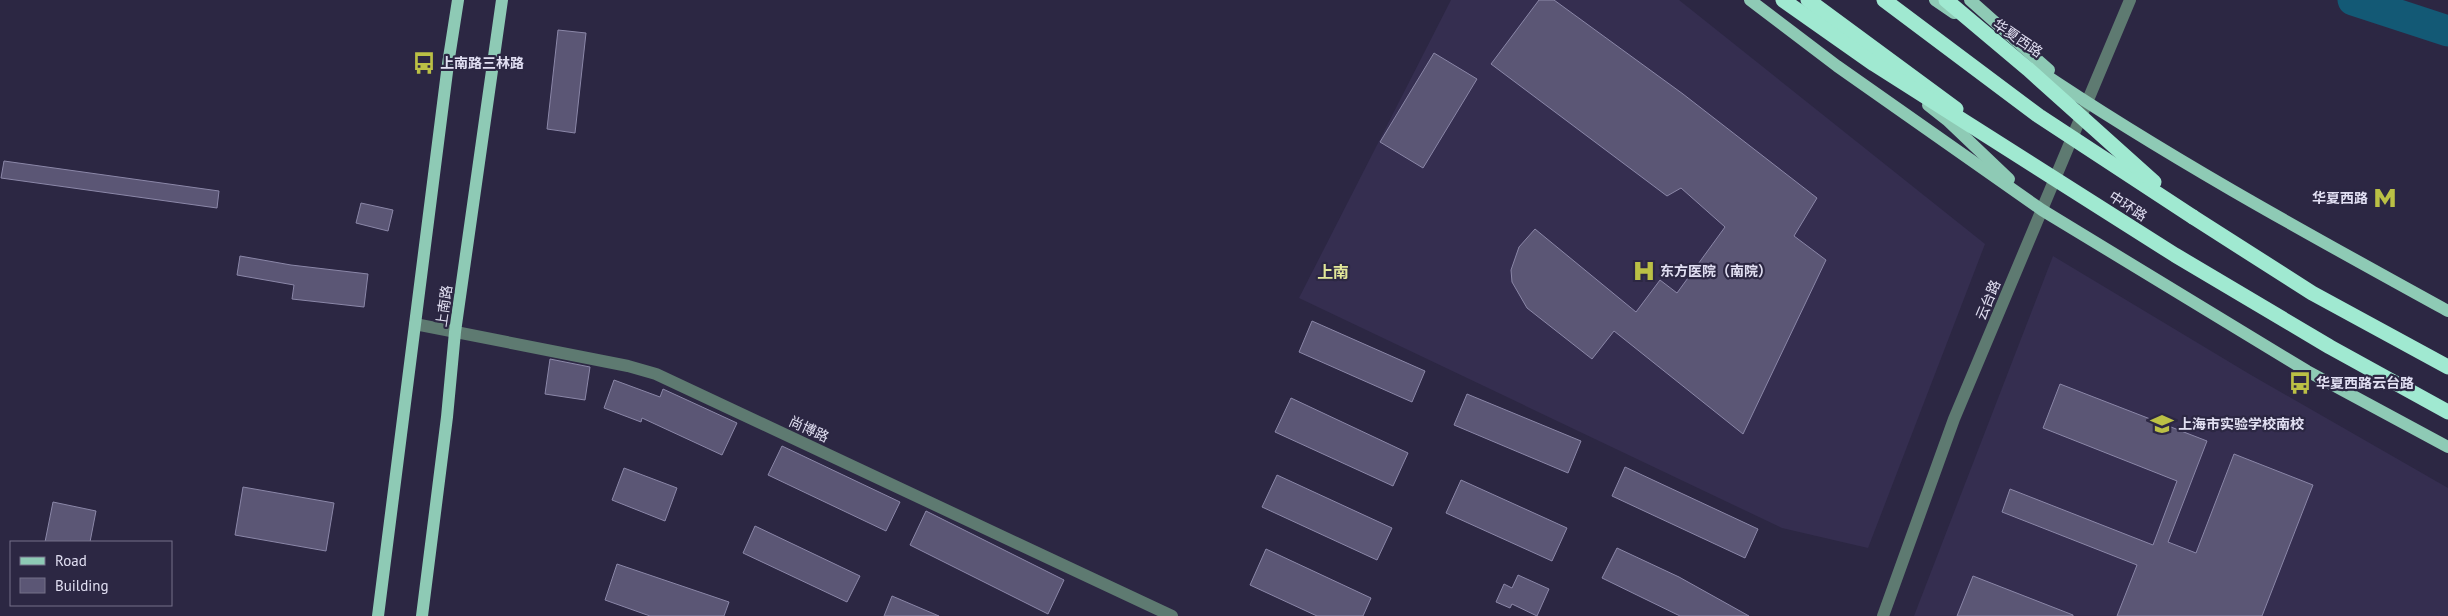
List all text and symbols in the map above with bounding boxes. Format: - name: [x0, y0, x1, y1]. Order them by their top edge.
- street label: 华夏西路: [1990, 15, 2046, 61]
- bus stop icon: 上南路三林路: [411, 50, 437, 76]
- place label: 上南路三林路: [440, 54, 524, 72]
- metro station icon: 华夏西路: [2372, 185, 2398, 211]
- street label: 中环路: [2105, 187, 2151, 225]
- place label: 华夏西路: [2312, 189, 2368, 207]
- hospital icon: 东方医院（南院）: [1631, 258, 1657, 284]
- district label: 上南: [1317, 262, 1349, 282]
- place label: 东方医院（南院）: [1660, 262, 1772, 280]
- street label: 云台路: [1972, 277, 2004, 323]
- street label: 上南路: [432, 284, 456, 328]
- bus stop icon: 华夏西路云台路: [2287, 370, 2313, 396]
- place label: 华夏西路云台路: [2316, 374, 2414, 392]
- school or university icon: 上海市实验学校南校: [2149, 411, 2175, 437]
- street label: 尚博路: [786, 412, 832, 446]
- place label: 上海市实验学校南校: [2178, 415, 2304, 433]
- legend: [10, 541, 172, 606]
- text: Road: [55, 551, 87, 570]
- text: Building: [55, 576, 109, 595]

